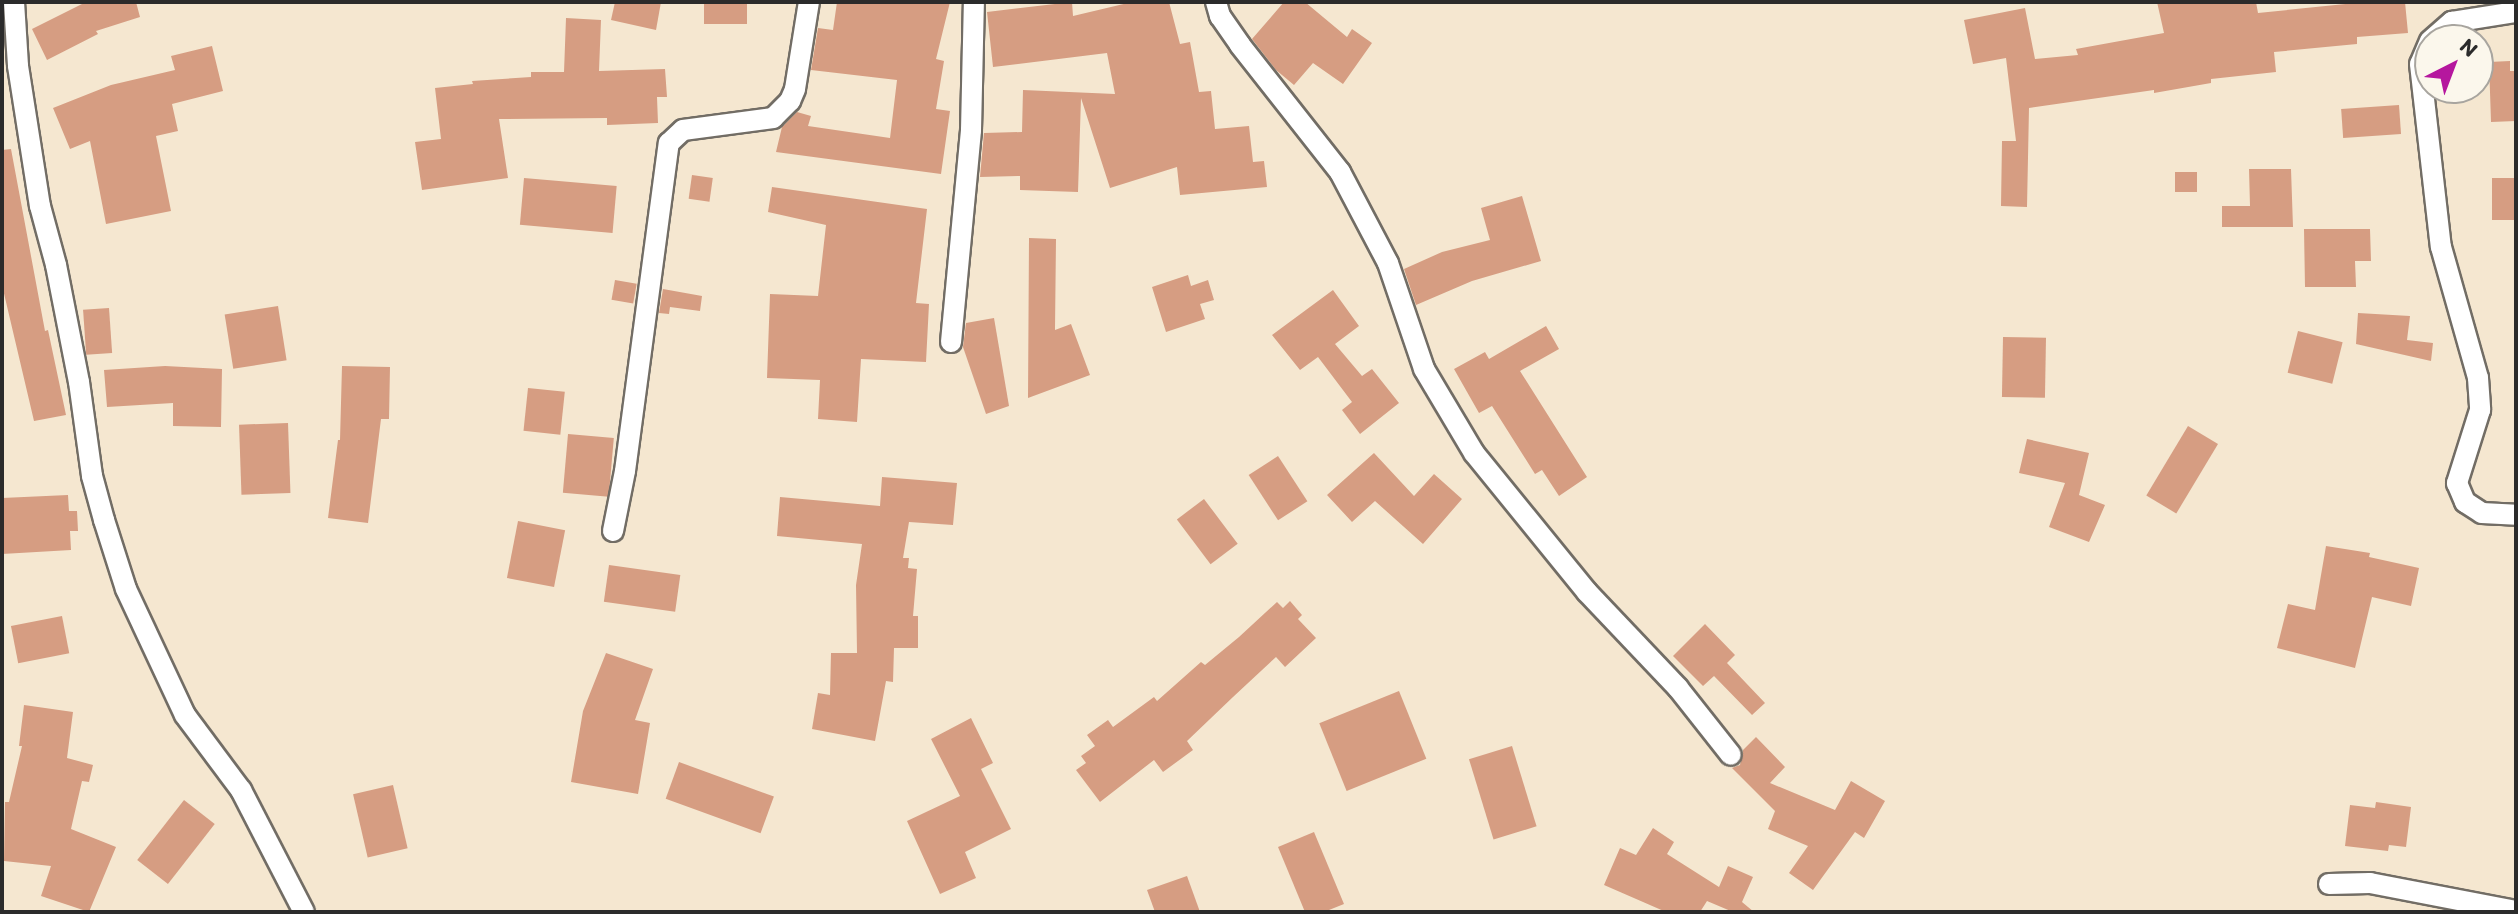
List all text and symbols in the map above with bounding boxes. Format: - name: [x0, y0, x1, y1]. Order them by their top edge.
- north arrow: [2414, 24, 2494, 104]
- text: N: [2454, 32, 2484, 62]

